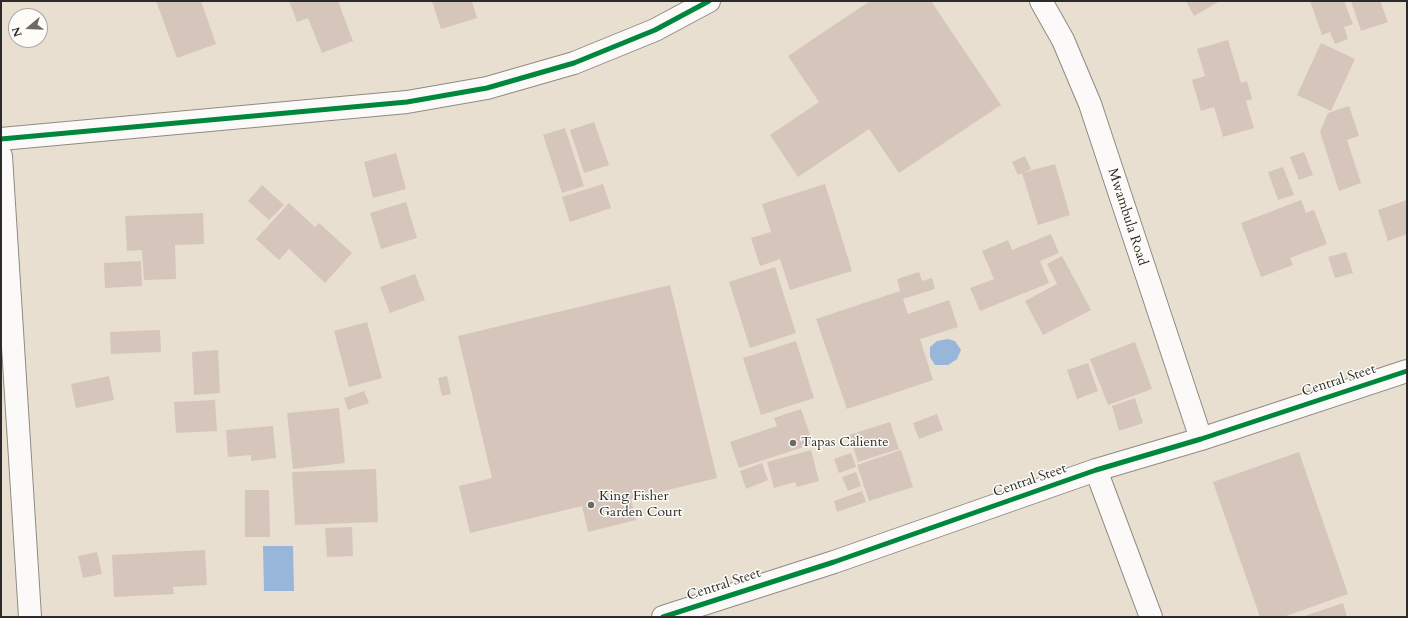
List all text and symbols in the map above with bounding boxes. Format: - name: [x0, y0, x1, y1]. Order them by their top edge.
- north arrow: [8, 8, 48, 48]
- text: N: [8, 25, 26, 39]
- street label: Mwambula Road: [1103, 166, 1151, 268]
- street label: Central Steet: [1300, 361, 1378, 401]
- place label: Tapas Caliente: [801, 435, 889, 451]
- marker: Tapas Caliente: [788, 438, 798, 448]
- street label: Central Steet: [991, 461, 1069, 501]
- place label: King Fisher Garden Court: [599, 489, 682, 522]
- marker: King Fisher Garden Court: [586, 500, 596, 510]
- street label: Central Steet: [685, 565, 763, 605]

